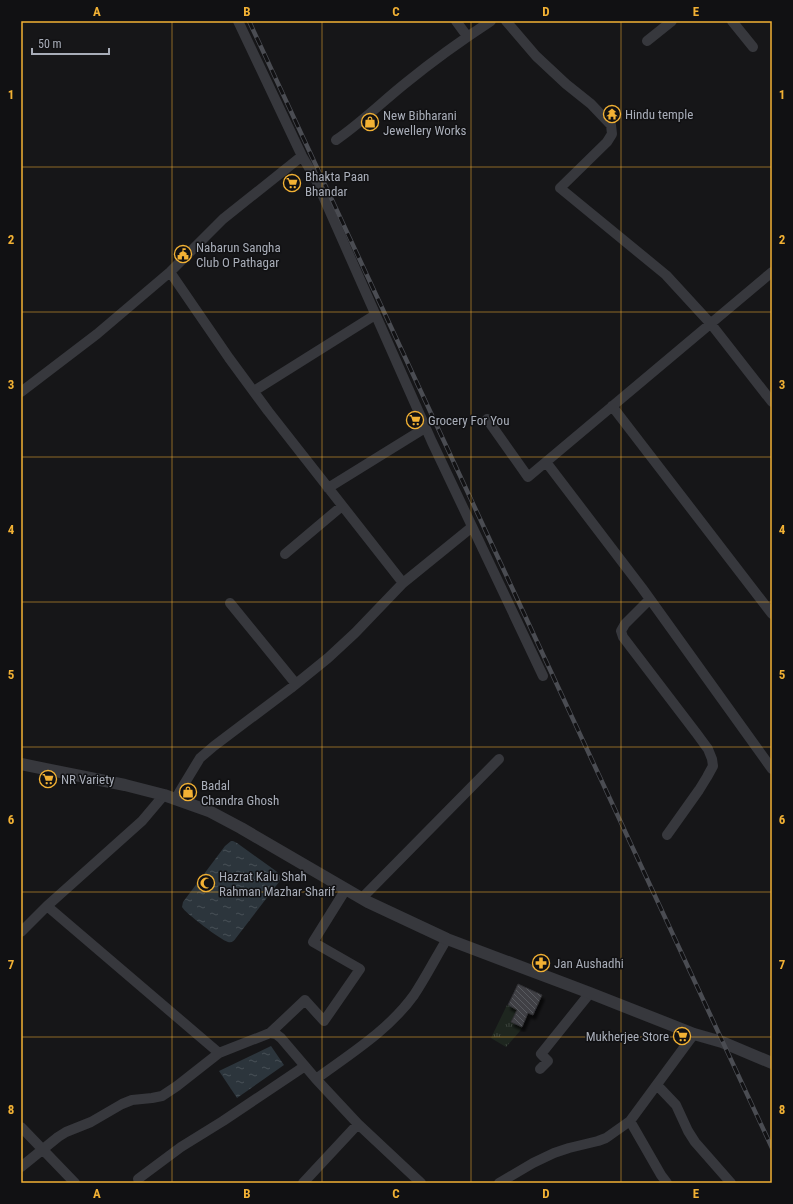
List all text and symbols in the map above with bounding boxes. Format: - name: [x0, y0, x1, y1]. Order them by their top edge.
- text: A: [93, 4, 101, 19]
- text: B: [243, 4, 251, 19]
- text: C: [392, 4, 400, 19]
- text: D: [542, 4, 550, 19]
- text: E: [693, 4, 700, 19]
- scale bar: [32, 30, 109, 56]
- text: 50 m: [38, 37, 62, 51]
- text: 1: [8, 87, 14, 102]
- text: 1: [779, 87, 785, 102]
- temple icon: Hindu temple: [602, 104, 622, 124]
- place label: Hindu temple: [625, 107, 693, 122]
- place label: New Bibharani Jewellery Works: [383, 108, 467, 138]
- shop icon: New Bibharani Jewellery Works: [360, 112, 380, 132]
- place label: Bhakta Paan Bhandar: [305, 169, 369, 199]
- supermarket icon: Bhakta Paan Bhandar: [282, 173, 302, 193]
- text: 2: [8, 232, 15, 247]
- text: 2: [779, 232, 786, 247]
- place label: Nabarun Sangha Club O Pathagar: [196, 240, 281, 270]
- public building icon: Nabarun Sangha Club O Pathagar: [173, 244, 193, 264]
- text: 3: [8, 377, 14, 392]
- text: 3: [779, 377, 785, 392]
- supermarket icon: Grocery For You: [405, 410, 425, 430]
- place label: Grocery For You: [428, 413, 509, 428]
- text: 4: [8, 522, 15, 537]
- text: 4: [779, 522, 786, 537]
- text: 5: [8, 667, 15, 682]
- text: 5: [779, 667, 786, 682]
- supermarket icon: NR Variety: [38, 769, 58, 789]
- place label: NR Variety: [61, 772, 115, 787]
- place label: Badal Chandra Ghosh: [201, 778, 279, 808]
- shop icon: Badal Chandra Ghosh: [178, 782, 198, 802]
- text: 6: [8, 812, 15, 827]
- text: 6: [779, 812, 786, 827]
- place label: Hazrat Kalu Shah Rahman Mazhar Sharif: [219, 869, 335, 899]
- mosque icon: Hazrat Kalu Shah Rahman Mazhar Sharif: [196, 873, 216, 893]
- pharmacy icon: Jan Aushadhi: [531, 953, 551, 973]
- place label: Jan Aushadhi: [554, 956, 624, 971]
- text: 7: [8, 957, 15, 972]
- text: 7: [779, 957, 786, 972]
- supermarket icon: Mukherjee Store: [672, 1026, 692, 1046]
- place label: Mukherjee Store: [586, 1029, 669, 1044]
- text: 8: [8, 1102, 14, 1117]
- text: 8: [779, 1102, 785, 1117]
- text: A: [93, 1186, 101, 1201]
- text: B: [243, 1186, 251, 1201]
- text: C: [392, 1186, 400, 1201]
- text: D: [542, 1186, 550, 1201]
- text: E: [693, 1186, 700, 1201]

